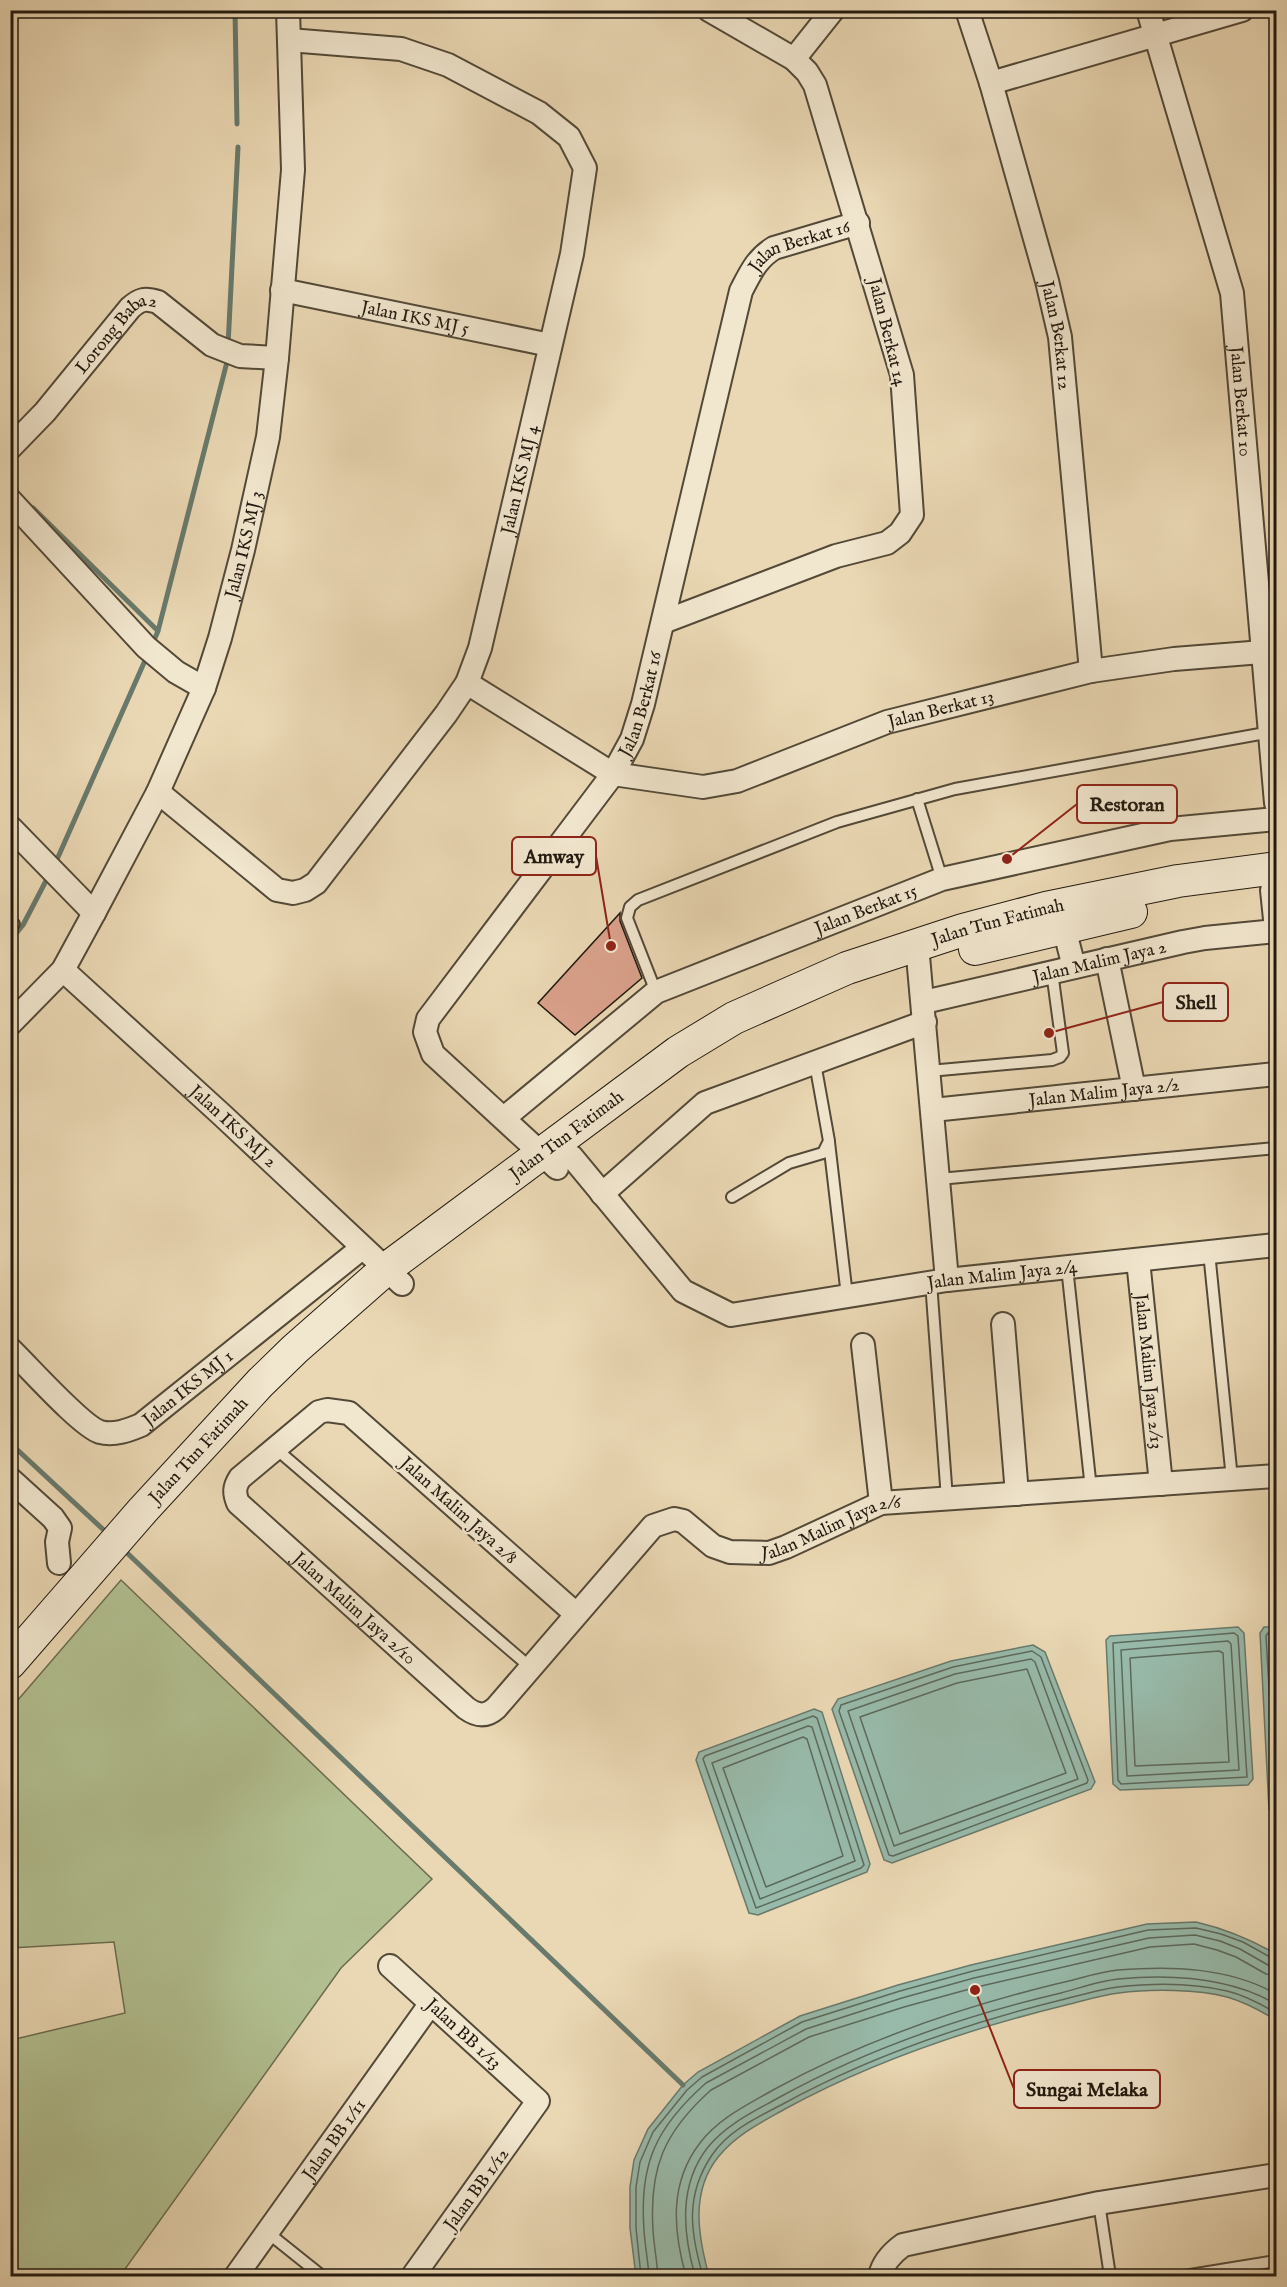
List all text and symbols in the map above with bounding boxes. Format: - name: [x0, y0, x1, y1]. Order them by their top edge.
- street label: Jalan Berkat 16: [743, 216, 853, 279]
- street label: Jalan Berkat 14: [862, 274, 911, 389]
- street label: Jalan Berkat 12: [1034, 277, 1075, 391]
- street label: Lorong Baba 2: [71, 290, 160, 379]
- street label: Jalan IKS MJ 5: [357, 296, 471, 341]
- street label: Jalan Berkat 10: [1223, 343, 1256, 458]
- street label: Jalan IKS MJ 4: [496, 422, 545, 539]
- street label: Jalan IKS MJ 3: [220, 489, 269, 603]
- street label: Jalan Berkat 16: [613, 649, 668, 763]
- street label: Jalan Berkat 13: [884, 686, 997, 735]
- callout: Restoran: [1077, 785, 1177, 823]
- text: Restoran: [1089, 793, 1165, 818]
- callout: Amway: [512, 837, 596, 875]
- text: Amway: [523, 845, 585, 870]
- street label: Jalan Berkat 15: [810, 880, 921, 942]
- street label: Jalan Tun Fatimah: [927, 894, 1067, 953]
- street label: Jalan Malim Jaya 2: [1029, 936, 1169, 990]
- callout: Shell: [1163, 983, 1228, 1021]
- text: Shell: [1176, 991, 1217, 1016]
- street label: Jalan Malim Jaya 2/2: [1026, 1074, 1181, 1113]
- street label: Jalan IKS MJ 2: [182, 1079, 281, 1173]
- street label: Jalan Tun Fatimah: [504, 1086, 629, 1187]
- street label: Jalan Malim Jaya 2/4: [924, 1256, 1079, 1296]
- street label: Jalan Malim Jaya 2/13: [1128, 1291, 1167, 1450]
- street label: Jalan IKS MJ 1: [137, 1346, 239, 1433]
- street label: Jalan Tun Fatimah: [143, 1393, 254, 1511]
- street label: Jalan Malim Jaya 2/8: [393, 1451, 521, 1570]
- street label: Jalan Malim Jaya 2/6: [759, 1492, 902, 1566]
- street label: Jalan Malim Jaya 2/10: [286, 1546, 420, 1671]
- street label: Jalan BB 1/13: [419, 1993, 506, 2075]
- callout: Sungai Melaka: [1014, 2070, 1160, 2108]
- text: Sungai Melaka: [1026, 2078, 1148, 2103]
- street label: Jalan BB 1/11: [297, 2095, 372, 2187]
- street label: Jalan BB 1/12: [438, 2144, 515, 2237]

